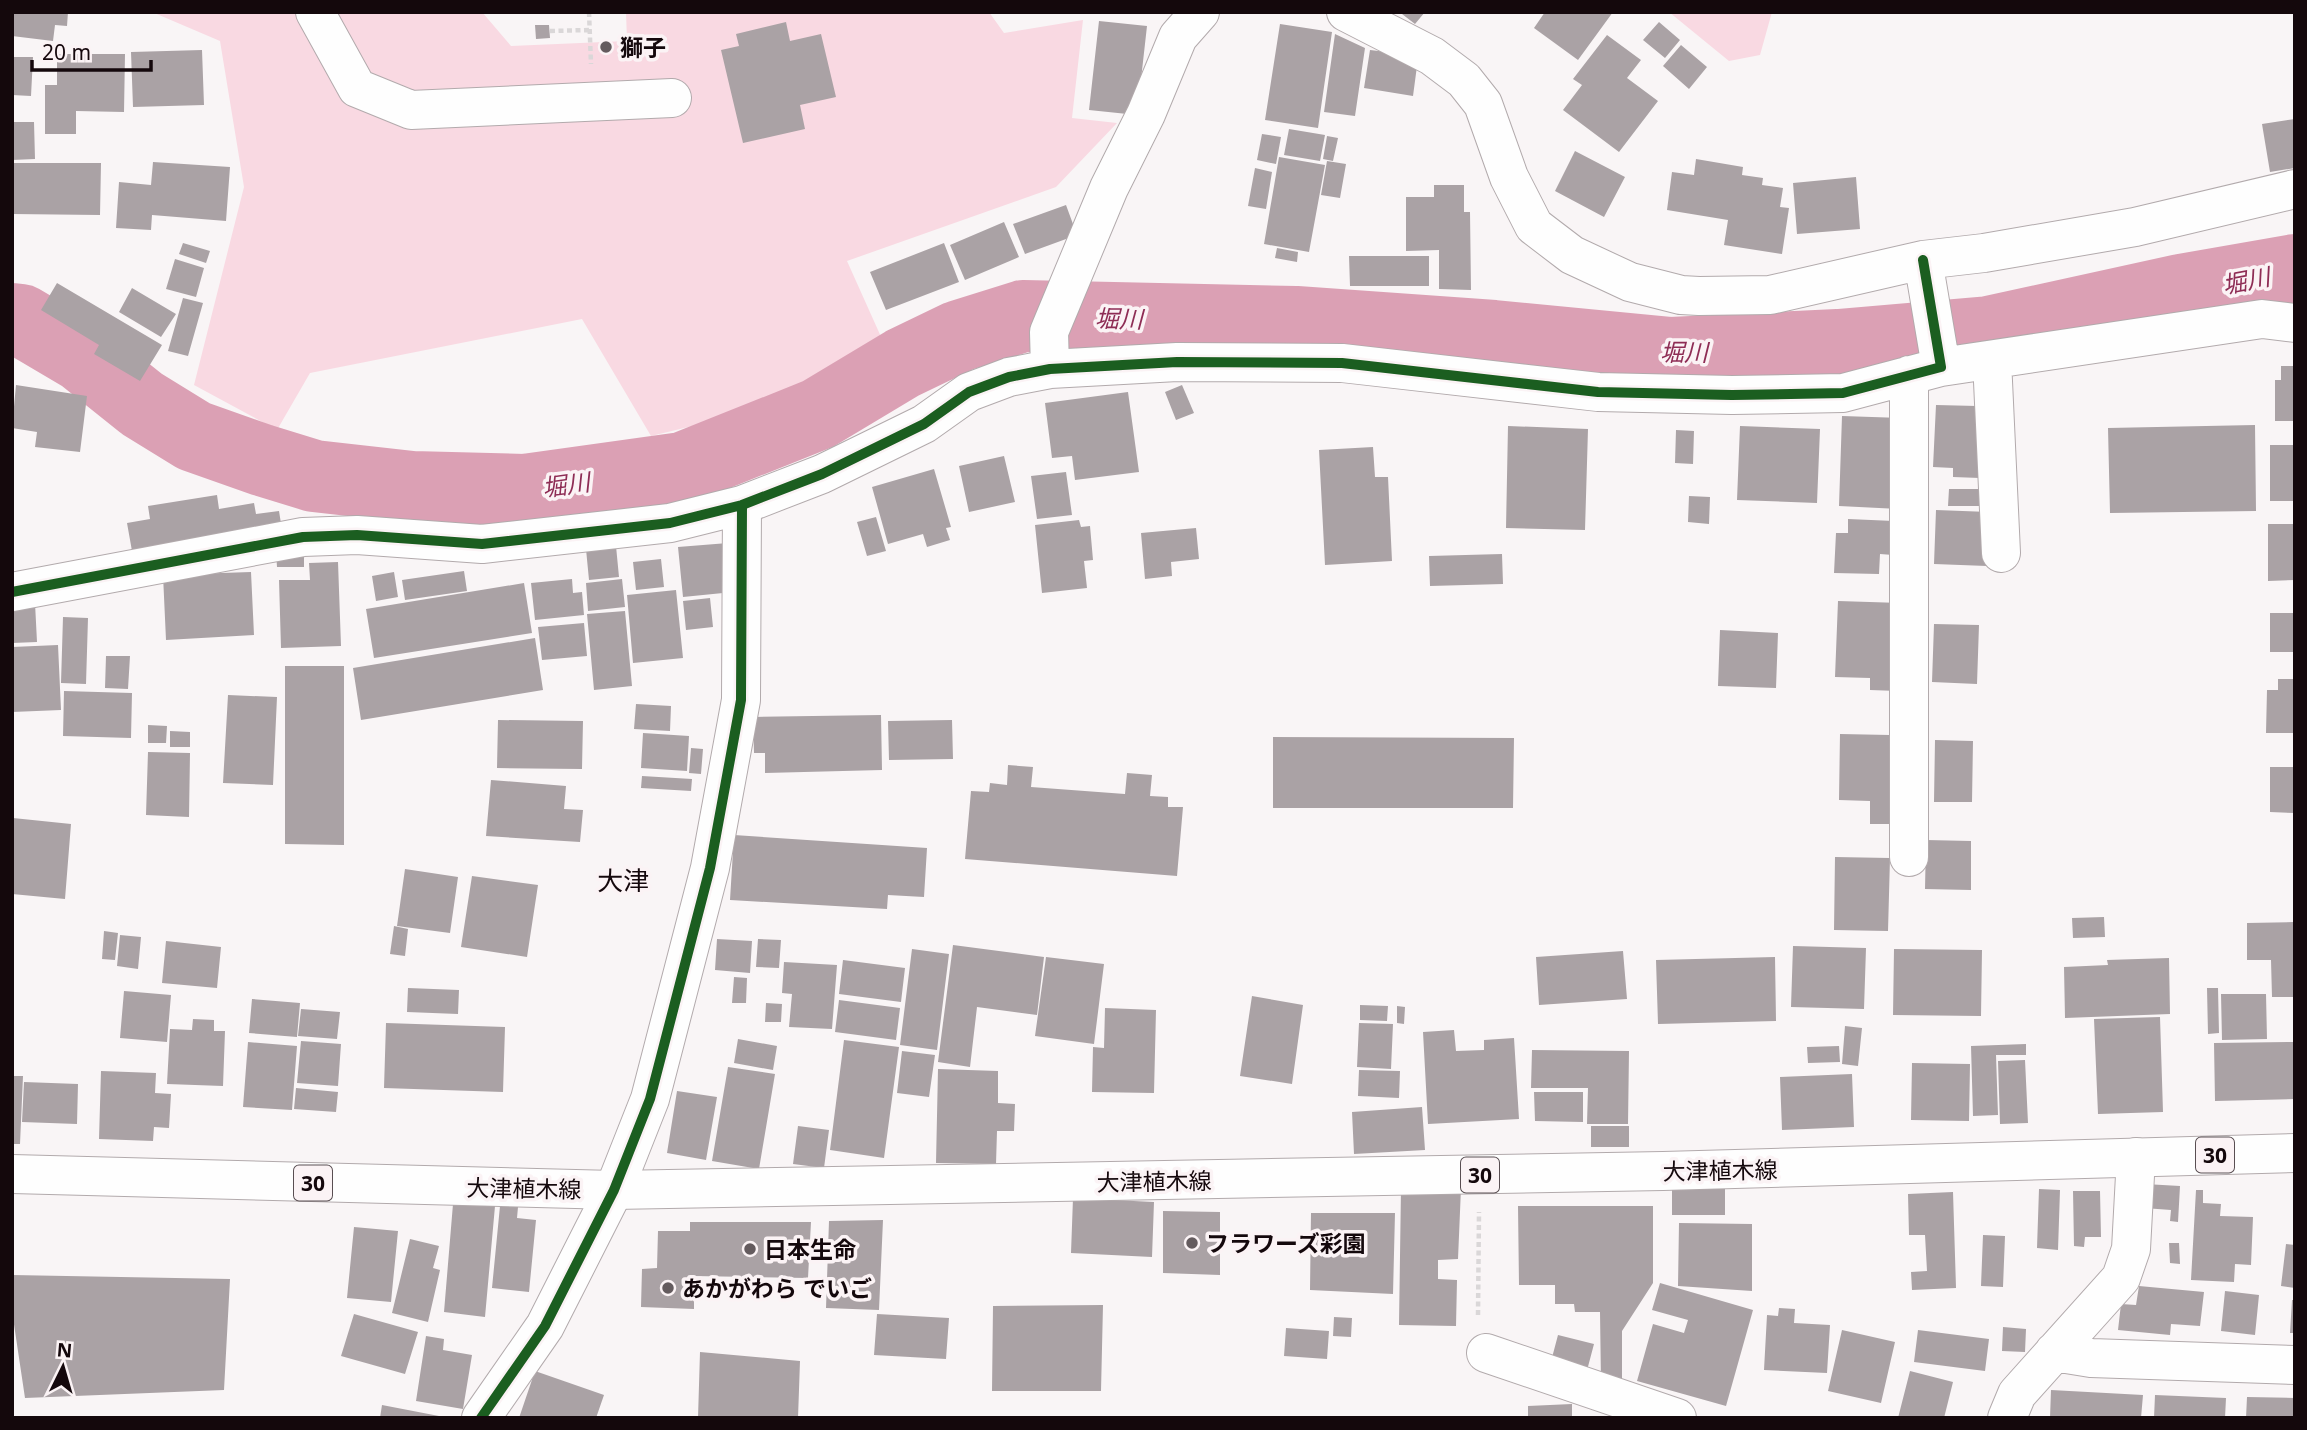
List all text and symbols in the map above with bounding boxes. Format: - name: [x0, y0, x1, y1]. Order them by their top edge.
- scale bar: [32, 28, 150, 72]
- place label: 獅子: [620, 31, 666, 63]
- text: 20 m: [42, 38, 91, 66]
- marker: 獅子: [598, 39, 614, 55]
- water label: 堀川: [2219, 259, 2276, 301]
- water label: 堀川: [1095, 301, 1146, 335]
- water label: 堀川: [1660, 335, 1711, 368]
- water label: 堀川: [540, 464, 595, 504]
- district label: 大津: [597, 862, 649, 898]
- road number: 30: [2196, 1138, 2234, 1172]
- street label: 大津植木線: [1662, 1153, 1778, 1187]
- road number: 30: [1461, 1158, 1499, 1192]
- street label: 大津植木線: [1096, 1164, 1212, 1198]
- road number: 30: [294, 1166, 332, 1200]
- street label: 大津植木線: [466, 1171, 582, 1205]
- place label: フラワーズ彩園: [1206, 1227, 1366, 1259]
- place label: 日本生命: [764, 1233, 857, 1265]
- marker: フラワーズ彩園: [1184, 1235, 1200, 1251]
- marker: 日本生命: [742, 1241, 758, 1257]
- place label: あかがわら でいご: [682, 1272, 872, 1304]
- marker: あかがわら でいご: [660, 1280, 676, 1296]
- north arrow: [28, 1332, 98, 1402]
- text: N: [56, 1336, 73, 1364]

